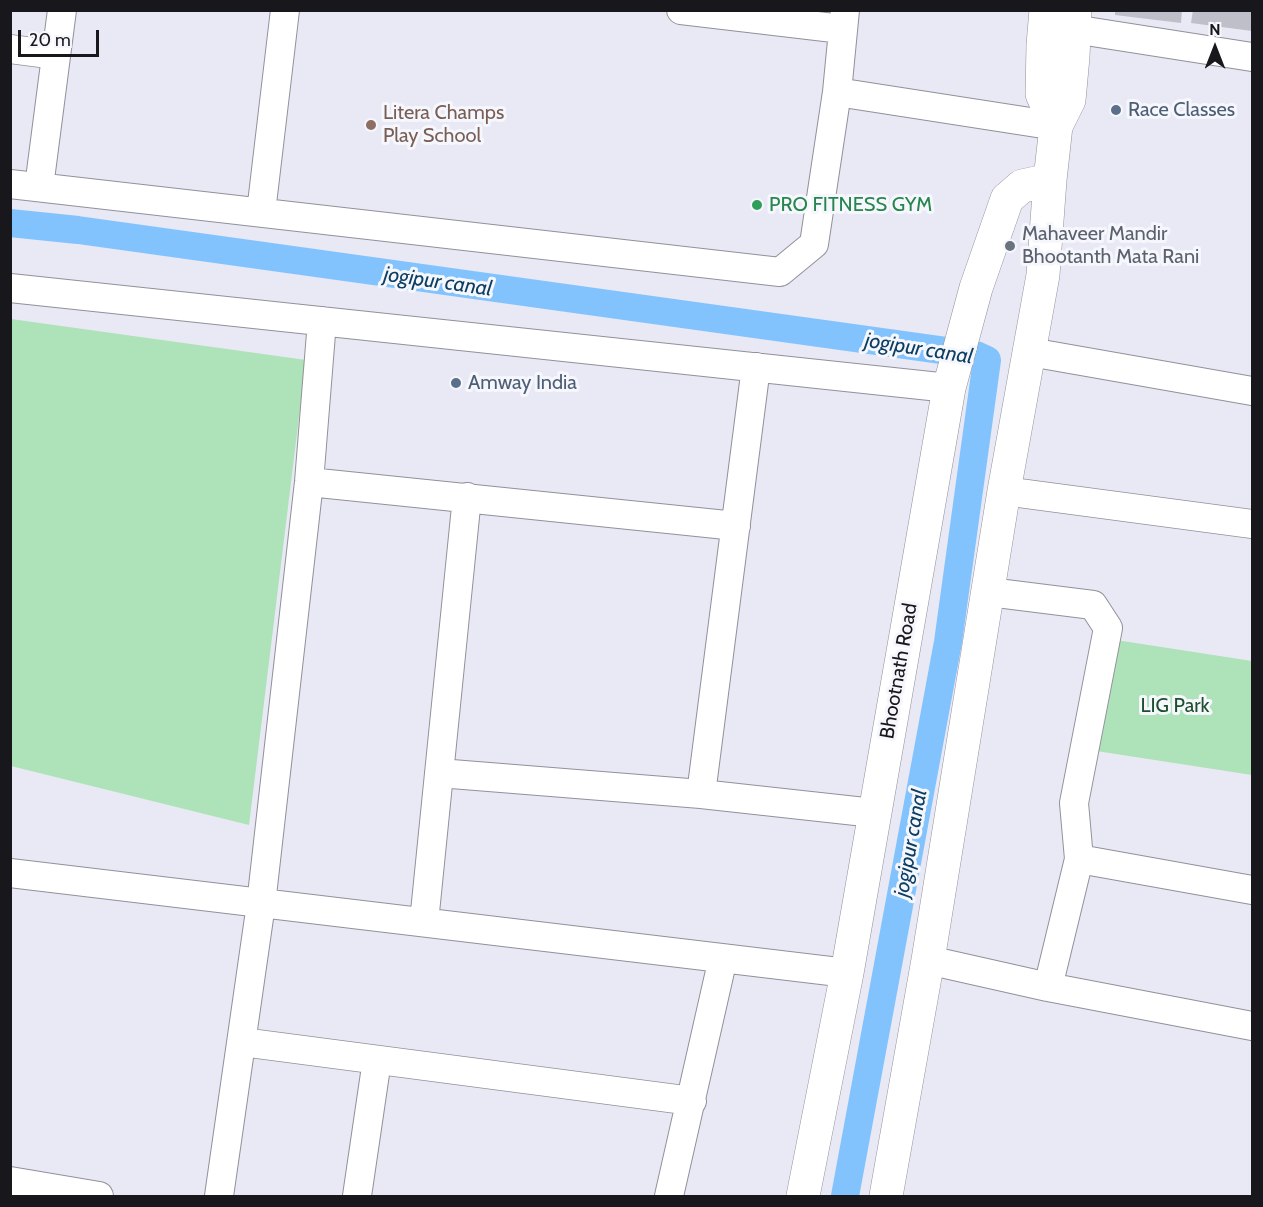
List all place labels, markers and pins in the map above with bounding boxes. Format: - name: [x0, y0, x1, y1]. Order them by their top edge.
- place label: Race Classes: [1128, 98, 1235, 122]
- place label: Litera Champs Play School: [383, 101, 504, 148]
- marker: Race Classes: [1109, 103, 1123, 117]
- marker: Litera Champs Play School: [364, 118, 378, 132]
- place label: PRO FITNESS GYM: [769, 193, 932, 217]
- marker: PRO FITNESS GYM: [750, 198, 764, 212]
- place label: Mahaveer Mandir Bhootanth Mata Rani: [1022, 222, 1199, 269]
- marker: Mahaveer Mandir Bhootanth Mata Rani: [1003, 239, 1017, 253]
- place label: Amway India: [468, 371, 577, 395]
- marker: Amway India: [449, 376, 463, 390]

